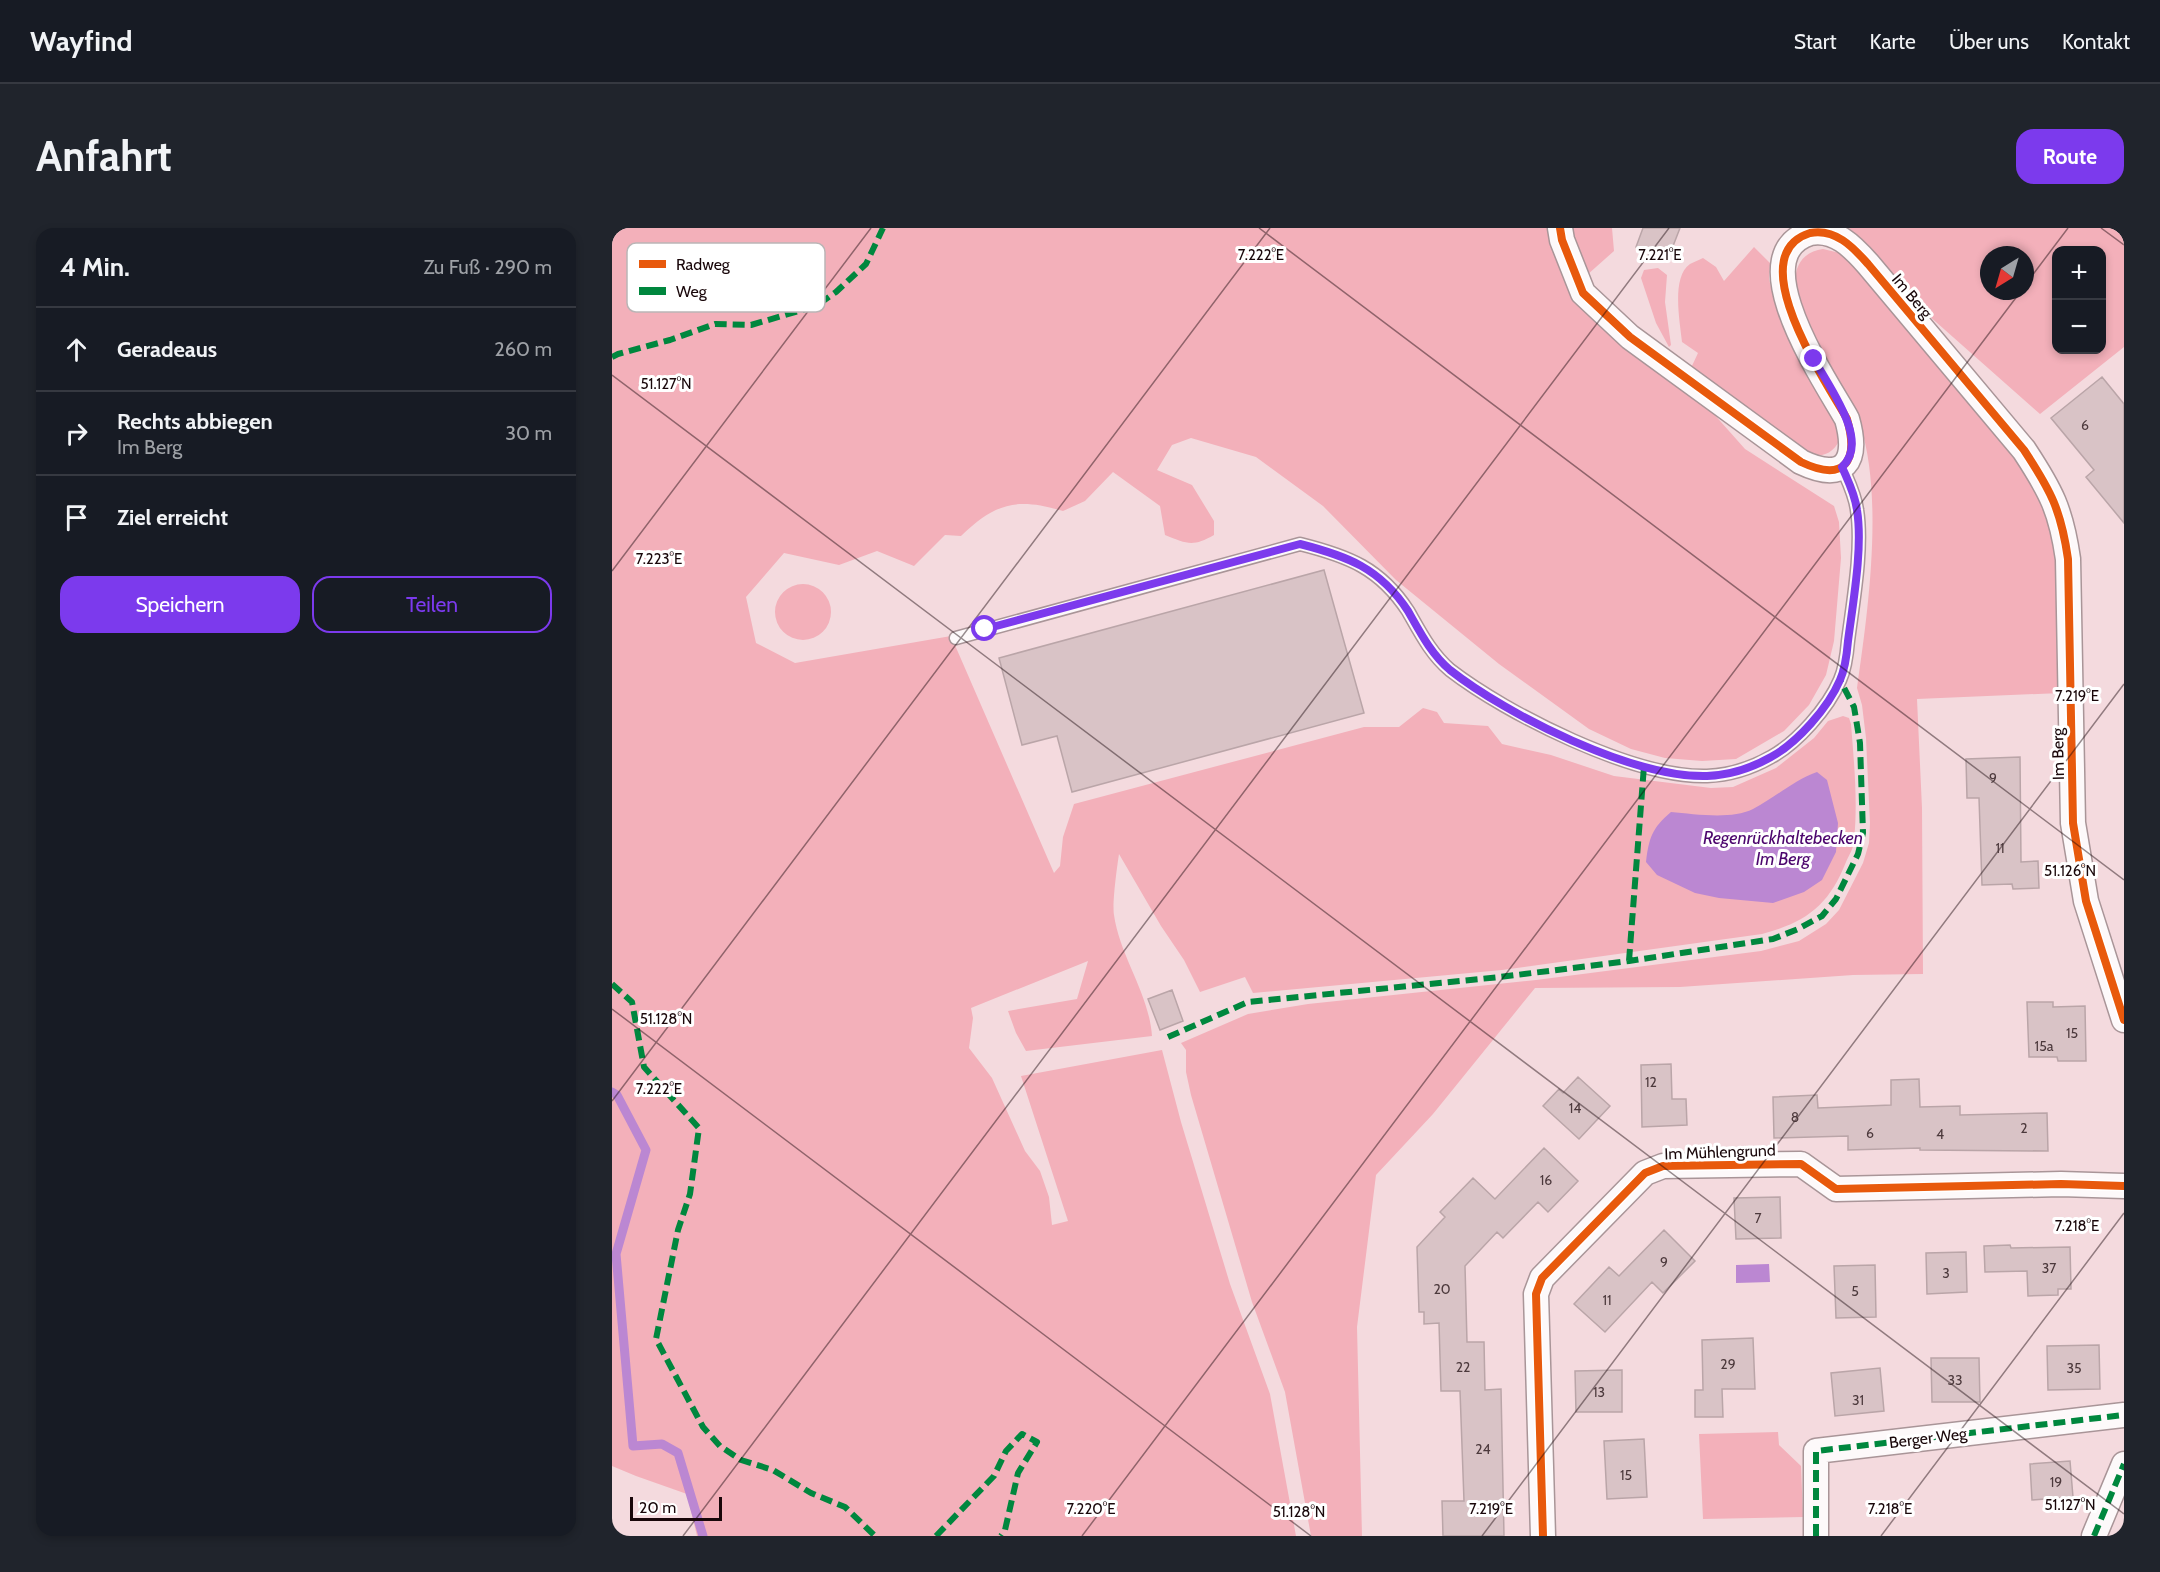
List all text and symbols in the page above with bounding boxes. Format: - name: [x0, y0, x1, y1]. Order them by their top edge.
- text: Wayfind: [30, 24, 132, 58]
- text: Start: [1794, 29, 1837, 54]
- text: Karte: [1870, 29, 1916, 54]
- text: Über uns: [1949, 29, 2029, 54]
- text: Kontakt: [2062, 29, 2130, 54]
- button: Route: [2016, 129, 2124, 184]
- text: Anfahrt: [36, 130, 172, 182]
- legend: [627, 243, 825, 312]
- text: 7.222°E: [1238, 246, 1284, 264]
- text: 7.221°E: [1638, 246, 1682, 264]
- north arrow: [1980, 246, 2034, 300]
- map controls: [2052, 246, 2106, 354]
- button: +: [2052, 246, 2106, 300]
- text: 4 Min.: [60, 251, 130, 283]
- text: Zu Fuß · 290 m: [423, 255, 552, 279]
- text: Radweg: [676, 255, 731, 274]
- street label: Im Berg: [1888, 270, 1937, 323]
- text: Weg: [676, 282, 708, 301]
- button: −: [2052, 300, 2106, 354]
- icon: ahead: [60, 333, 93, 366]
- text: Geradeaus: [117, 336, 217, 363]
- text: 260 m: [494, 337, 552, 361]
- route end: [1800, 345, 1826, 371]
- text: 51.127°N: [640, 375, 692, 393]
- text: Rechts abbiegen: [117, 408, 273, 435]
- house number: 6: [2081, 416, 2089, 434]
- icon: right: [60, 417, 93, 450]
- text: 30 m: [505, 421, 552, 445]
- text: Im Berg: [117, 435, 182, 459]
- icon: arrive: [60, 501, 93, 534]
- text: Ziel erreicht: [117, 504, 228, 531]
- text: 7.223°E: [636, 550, 682, 568]
- button: Speichern: [60, 576, 300, 633]
- button: Teilen: [312, 576, 552, 633]
- route start: [971, 615, 997, 641]
- text: 7.219°E: [2055, 687, 2099, 705]
- street label: Im Berg: [2048, 727, 2068, 780]
- house number: 9: [1989, 769, 1997, 787]
- water label: Regenrückhaltebecken Im Berg: [1703, 827, 1863, 870]
- house number: 11: [1995, 839, 2005, 857]
- text: 51.126°N: [2044, 862, 2096, 880]
- text: 51.128°N: [640, 1010, 692, 1028]
- house number: 15: [2066, 1024, 2078, 1042]
- house number: 15a: [2035, 1037, 2054, 1055]
- house number: 12: [1645, 1073, 1657, 1091]
- text: 7.222°E: [636, 1080, 682, 1098]
- house number: 14: [1569, 1099, 1581, 1117]
- house number: 8: [1791, 1108, 1799, 1126]
- house number: 2: [2020, 1119, 2028, 1137]
- house number: 6: [1866, 1124, 1874, 1142]
- house number: 4: [1936, 1125, 1944, 1143]
- street label: Im Mühlengrund: [1664, 1141, 1776, 1163]
- house number: 16: [1540, 1171, 1552, 1189]
- house number: 7: [1754, 1209, 1762, 1227]
- text: 7.218°E: [2055, 1217, 2099, 1235]
- house number: 9: [1660, 1253, 1668, 1271]
- house number: 37: [2042, 1259, 2056, 1277]
- house number: 3: [1942, 1264, 1950, 1282]
- house number: 20: [1433, 1280, 1451, 1298]
- house number: 5: [1851, 1282, 1859, 1300]
- house number: 11: [1602, 1291, 1612, 1309]
- house number: 29: [1720, 1355, 1736, 1373]
- house number: 22: [1456, 1358, 1470, 1376]
- house number: 35: [2066, 1359, 2082, 1377]
- house number: 33: [1947, 1371, 1963, 1389]
- house number: 13: [1593, 1383, 1605, 1401]
- house number: 31: [1852, 1391, 1864, 1409]
- street label: Berger Weg: [1888, 1424, 1969, 1452]
- house number: 24: [1475, 1440, 1491, 1458]
- house number: 15: [1620, 1466, 1632, 1484]
- house number: 19: [2050, 1473, 2062, 1491]
- scale bar: [630, 1494, 722, 1522]
- text: 51.127°N: [2044, 1496, 2096, 1514]
- text: 20 m: [639, 1498, 676, 1517]
- text: 7.220°E: [1067, 1500, 1115, 1518]
- text: 7.219°E: [1469, 1500, 1513, 1518]
- text: 7.218°E: [1868, 1500, 1912, 1518]
- text: 51.128°N: [1273, 1503, 1325, 1521]

